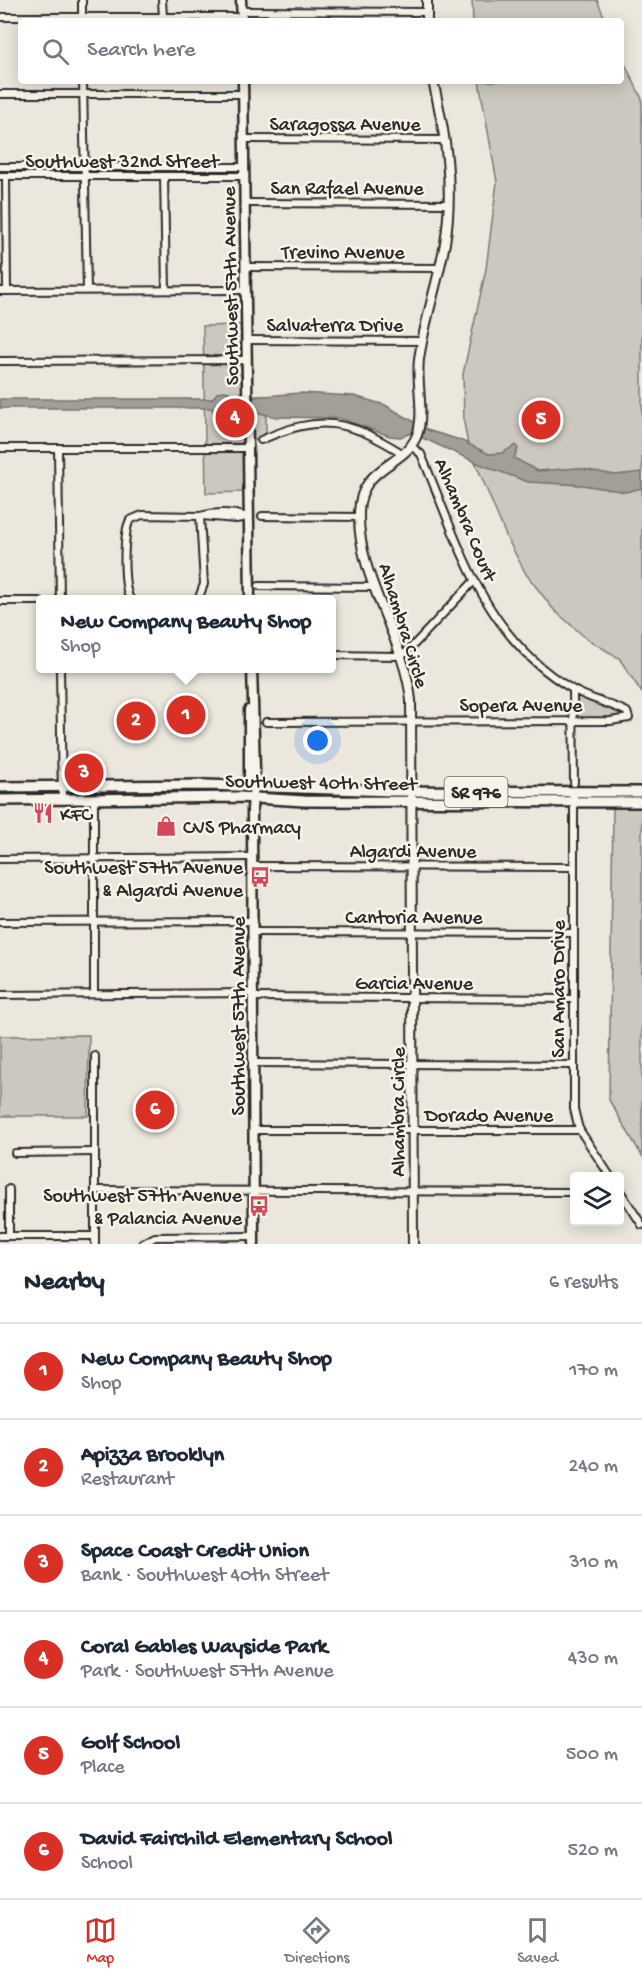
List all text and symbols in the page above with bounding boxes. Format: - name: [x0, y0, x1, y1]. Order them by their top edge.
- search box: [18, 18, 624, 84]
- icon: search: [39, 35, 72, 68]
- text: Search here: [87, 38, 195, 64]
- street label: Saragossa Avenue: [269, 115, 421, 138]
- street label: Southwest 32nd Street: [25, 152, 221, 175]
- street label: San Rafael Avenue: [270, 179, 424, 202]
- street label: Southwest 57th Avenue: [219, 186, 246, 385]
- street label: Trevino Avenue: [280, 243, 405, 266]
- street label: Salvaterra Drive: [267, 316, 404, 339]
- pin: 4: [216, 396, 254, 440]
- pin: 5: [522, 398, 560, 442]
- street label: Alhambra Court: [427, 455, 501, 587]
- street label: Alhambra Circle: [372, 561, 432, 692]
- popup: [36, 595, 336, 673]
- text: New Company Beauty Shop: [61, 610, 311, 636]
- text: Shop: [61, 636, 101, 659]
- pin: 1: [166, 692, 206, 738]
- street label: Sopera Avenue: [460, 696, 583, 719]
- pin: 2: [116, 698, 156, 744]
- your location: [303, 726, 332, 755]
- pin: 3: [64, 750, 104, 796]
- street label: Southwest 40th Street: [225, 771, 419, 798]
- road number: SR 976: [444, 777, 508, 807]
- restaurant icon: KFC: [31, 801, 55, 825]
- place label: KFC: [60, 805, 93, 828]
- shop icon: CVS Pharmacy: [154, 814, 178, 838]
- place label: CVS Pharmacy: [183, 818, 301, 841]
- street label: Algardi Avenue: [350, 842, 477, 865]
- place label: Southwest 57th Avenue & Algardi Avenue: [44, 858, 244, 904]
- bus stop icon: Southwest 57th Avenue & Algardi Avenue: [248, 865, 272, 889]
- street label: Cantoria Avenue: [345, 908, 483, 931]
- street label: Southwest 57th Avenue: [229, 916, 252, 1115]
- street label: San Amaro Drive: [549, 920, 572, 1058]
- street label: Garcia Avenue: [355, 974, 474, 997]
- street label: Alhambra Circle: [389, 1047, 412, 1177]
- pin: 6: [136, 1088, 174, 1132]
- street label: Dorado Avenue: [423, 1106, 554, 1129]
- map controls: [570, 1172, 624, 1226]
- button: layers: [570, 1172, 624, 1226]
- place label: Southwest 57th Avenue & Palancia Avenue: [43, 1186, 243, 1232]
- bus stop icon: Southwest 57th Avenue & Palancia Avenue: [247, 1194, 271, 1218]
- text: Nearby: [24, 1268, 105, 1299]
- text: 6 results: [549, 1272, 618, 1295]
- text: New Company Beauty Shop: [81, 1347, 332, 1373]
- text: 1: [39, 1360, 48, 1383]
- text: 170 m: [569, 1360, 618, 1383]
- text: Shop: [81, 1373, 121, 1396]
- text: Apizza Brooklyn: [81, 1443, 224, 1469]
- text: 2: [39, 1456, 48, 1479]
- text: 240 m: [568, 1456, 618, 1479]
- text: Restaurant: [81, 1469, 174, 1492]
- text: Space Coast Credit Union: [81, 1539, 309, 1565]
- text: 3: [38, 1552, 49, 1575]
- text: 310 m: [569, 1552, 618, 1575]
- text: Bank · Southwest 40th Street: [81, 1565, 328, 1588]
- text: Coral Gables Wayside Park: [81, 1635, 328, 1661]
- text: 4: [39, 1648, 48, 1671]
- text: 430 m: [568, 1648, 618, 1671]
- text: Park · Southwest 57th Avenue: [81, 1661, 334, 1684]
- text: Golf School: [81, 1731, 180, 1757]
- text: 5: [38, 1744, 49, 1767]
- text: 500 m: [566, 1744, 618, 1767]
- text: Place: [81, 1757, 125, 1780]
- text: David Fairchild Elementary School: [81, 1827, 393, 1853]
- text: 6: [38, 1840, 49, 1863]
- text: 520 m: [567, 1840, 618, 1863]
- text: School: [81, 1853, 133, 1876]
- tab: Map: [84, 1914, 117, 1969]
- tab: Directions: [284, 1914, 350, 1969]
- tab: Saved: [517, 1914, 558, 1969]

